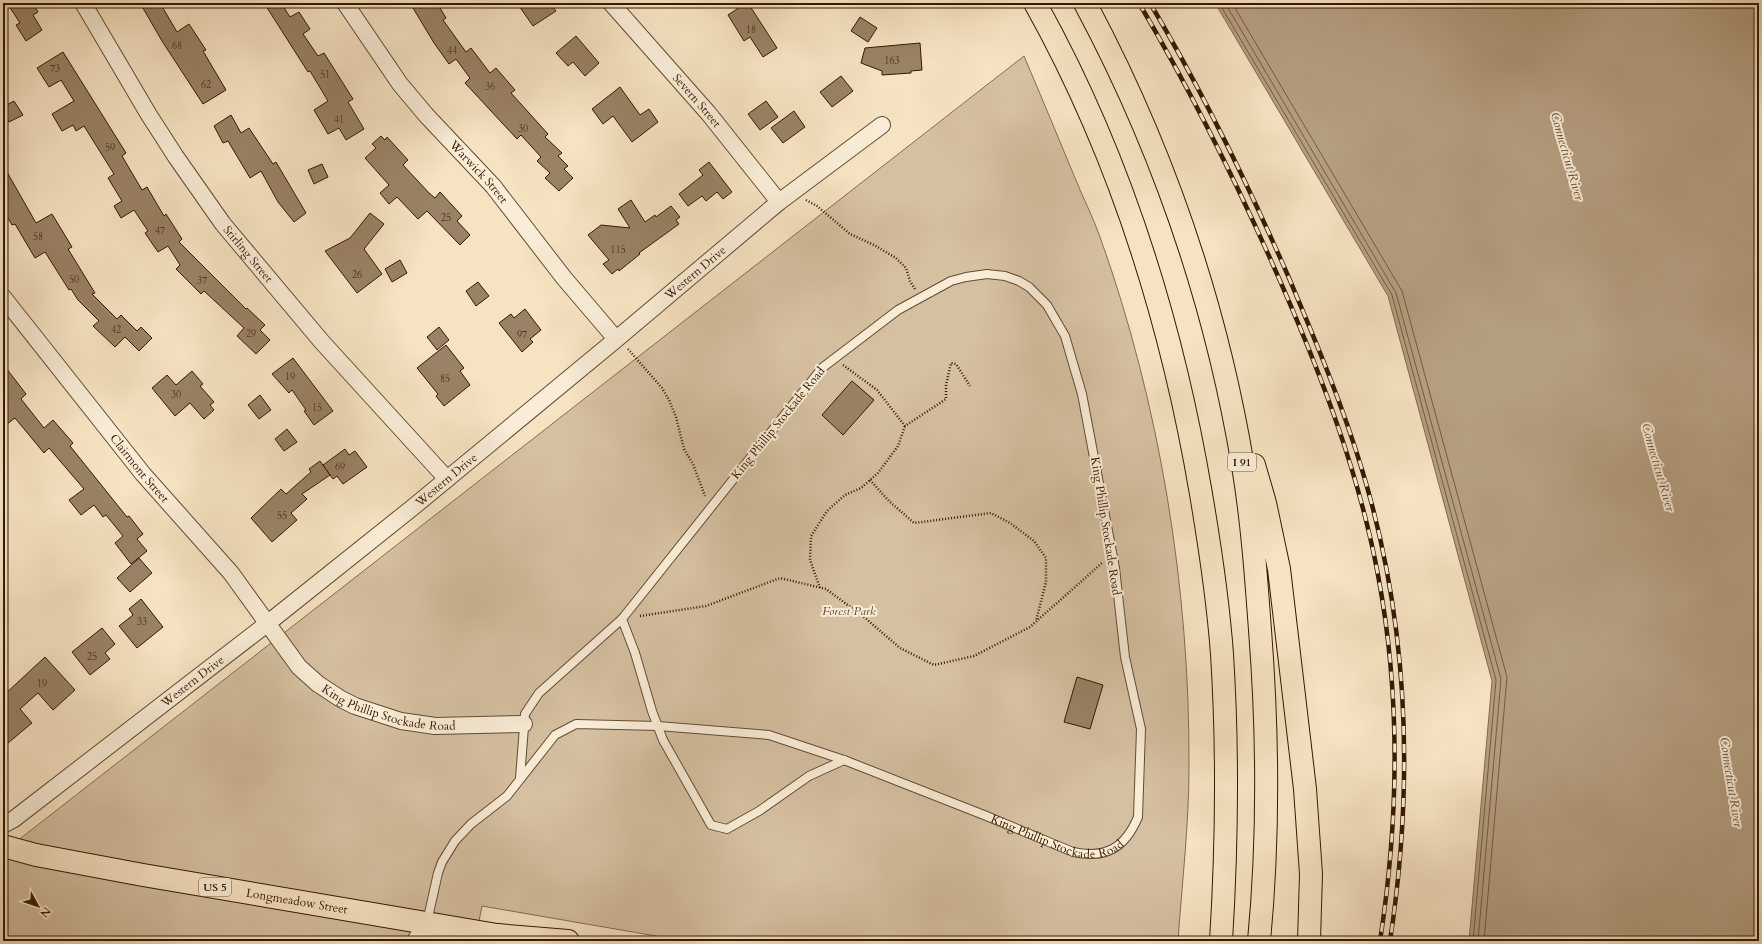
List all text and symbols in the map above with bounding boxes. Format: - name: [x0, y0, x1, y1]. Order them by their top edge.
- house number: 18: [746, 23, 756, 37]
- house number: 68: [172, 39, 182, 53]
- house number: 44: [447, 44, 457, 58]
- house number: 163: [884, 54, 900, 68]
- house number: 73: [50, 62, 60, 76]
- house number: 51: [320, 68, 330, 82]
- street label: Severn Street: [669, 70, 725, 131]
- house number: 62: [201, 78, 211, 92]
- house number: 36: [485, 80, 495, 94]
- water label: Connecticut River: [1546, 110, 1588, 203]
- house number: 41: [334, 113, 344, 127]
- house number: 30: [518, 122, 528, 136]
- street label: Warwick Street: [445, 136, 512, 207]
- house number: 59: [105, 141, 115, 155]
- house number: 25: [441, 211, 451, 225]
- street label: Stirling Street: [220, 222, 277, 286]
- house number: 47: [155, 224, 165, 238]
- house number: 58: [33, 230, 43, 244]
- street label: Western Drive: [661, 242, 729, 304]
- house number: 115: [610, 243, 626, 257]
- house number: 26: [352, 268, 362, 282]
- house number: 50: [69, 273, 79, 287]
- house number: 37: [197, 274, 207, 288]
- house number: 42: [111, 323, 121, 337]
- house number: 29: [246, 327, 256, 341]
- house number: 97: [517, 328, 527, 342]
- street label: King Phillip Stockade Road: [728, 363, 829, 482]
- house number: 19: [285, 370, 295, 384]
- house number: 85: [440, 372, 450, 386]
- house number: 30: [171, 388, 181, 402]
- house number: 15: [312, 401, 322, 415]
- water label: Connecticut River: [1637, 421, 1679, 514]
- street label: Clairmont Street: [106, 431, 173, 506]
- street label: Western Drive: [411, 450, 480, 511]
- road number: I 91: [1228, 453, 1256, 471]
- street label: King Phillip Stockade Road: [1087, 456, 1125, 597]
- house number: 69: [335, 460, 345, 474]
- house number: 55: [277, 509, 287, 523]
- park label: Forest Park: [822, 603, 876, 619]
- house number: 33: [137, 615, 147, 629]
- house number: 25: [87, 650, 97, 664]
- street label: Western Drive: [157, 652, 227, 711]
- house number: 19: [37, 677, 47, 691]
- street label: King Phillip Stockade Road: [319, 681, 456, 734]
- water label: Connecticut River: [1715, 736, 1747, 829]
- street label: King Phillip Stockade Road: [988, 811, 1127, 862]
- road number: US 5: [199, 878, 231, 896]
- street label: Longmeadow Street: [245, 885, 349, 918]
- north arrow: [18, 886, 58, 926]
- text: N: [36, 904, 54, 921]

